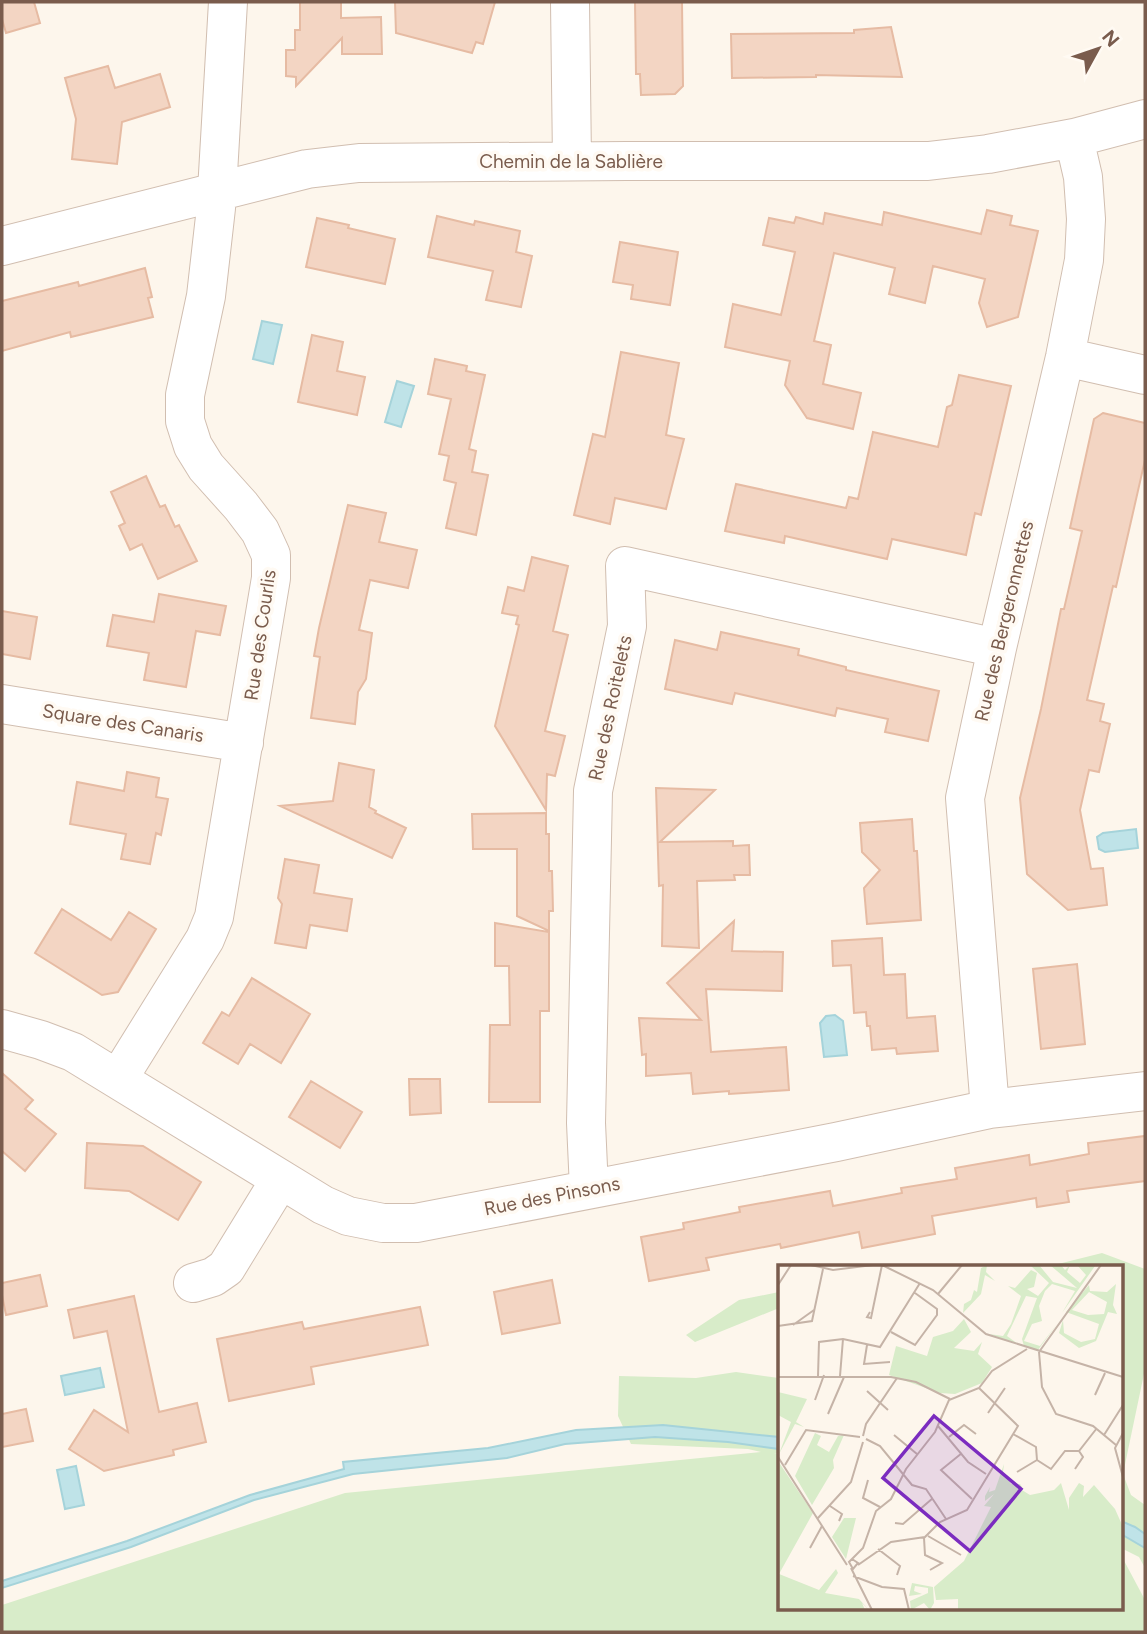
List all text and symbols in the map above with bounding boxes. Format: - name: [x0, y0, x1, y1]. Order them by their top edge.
- north arrow: [1063, 14, 1133, 84]
- text: N: [1097, 25, 1124, 51]
- street label: Chemin de la Sablière: [479, 150, 663, 173]
- street label: Rue des Bergeronnettes: [970, 518, 1038, 724]
- street label: Rue des Courlis: [239, 568, 281, 702]
- street label: Rue des Roitelets: [583, 633, 637, 783]
- street label: Square des Canaris: [41, 699, 205, 747]
- street label: Rue des Pinsons: [482, 1172, 622, 1220]
- inset map: [778, 1265, 1122, 1610]

